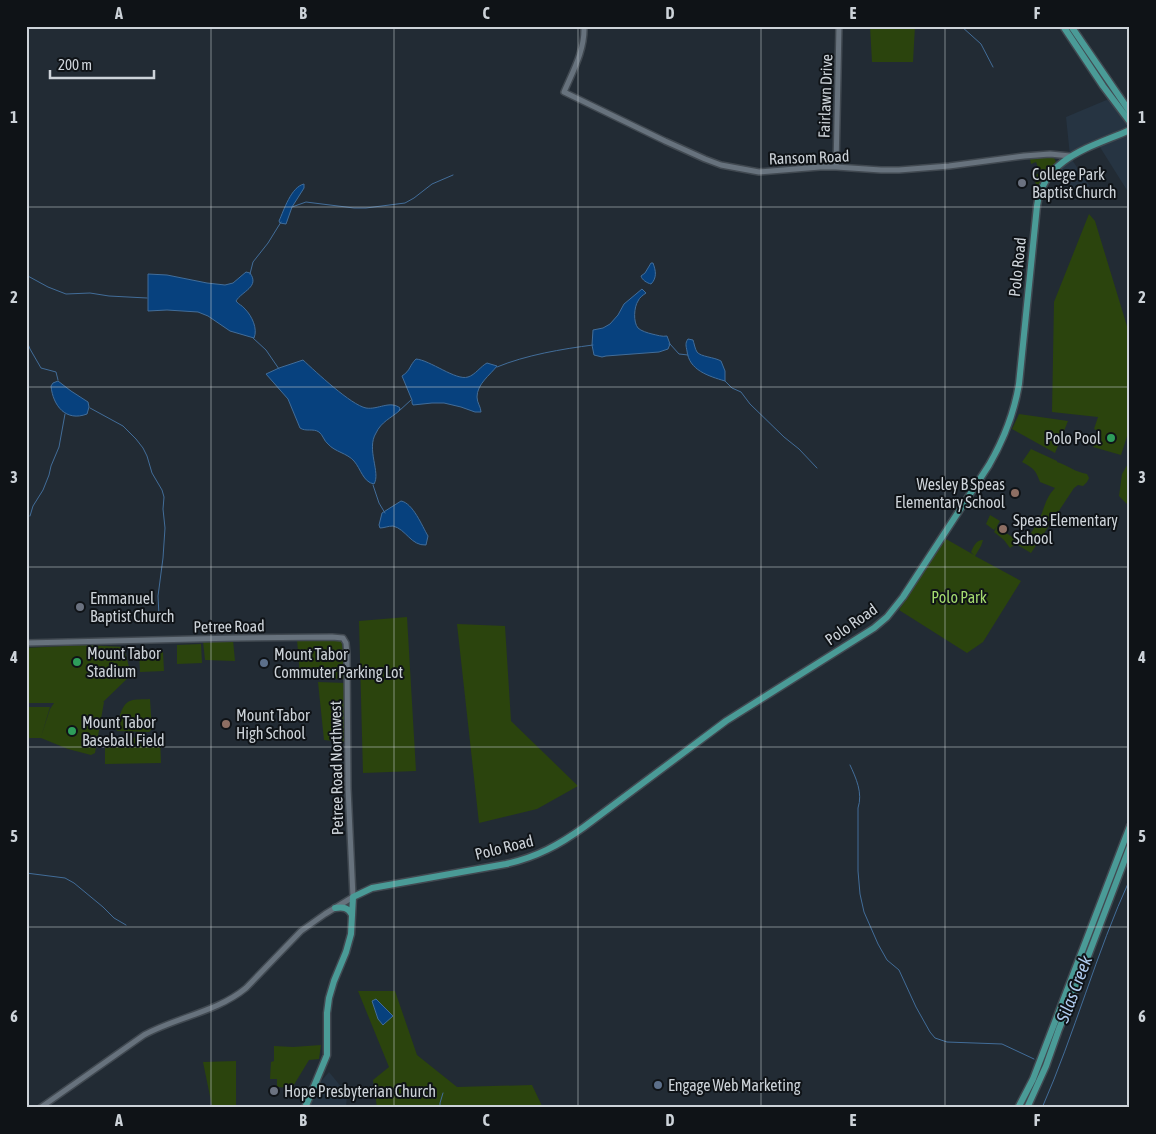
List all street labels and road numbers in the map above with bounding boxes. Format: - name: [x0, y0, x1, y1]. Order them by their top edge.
- street label: Fairlawn Drive: [815, 54, 835, 138]
- street label: Ransom Road: [768, 147, 850, 167]
- street label: Polo Road: [1005, 236, 1029, 298]
- street label: Polo Road: [821, 600, 881, 648]
- street label: Petree Road: [193, 616, 265, 636]
- street label: Petree Road Northwest: [326, 700, 346, 835]
- street label: Polo Road: [473, 831, 535, 863]

